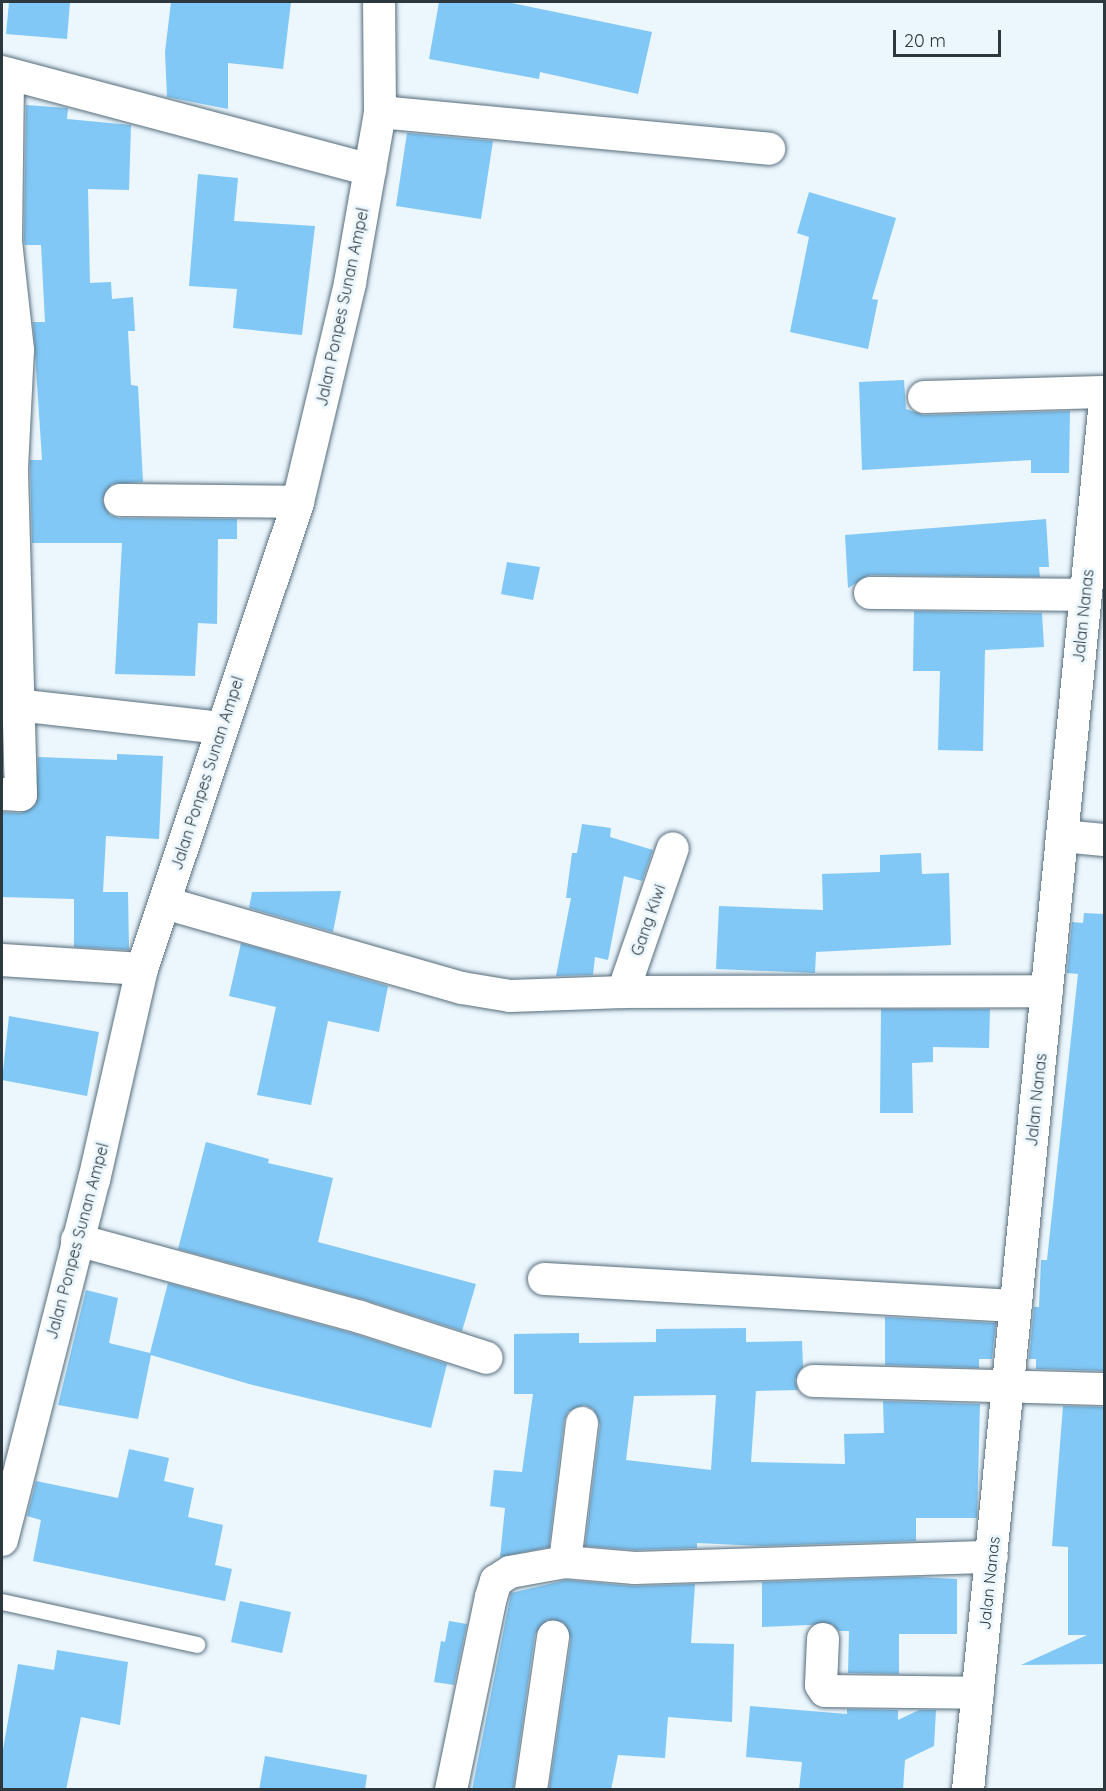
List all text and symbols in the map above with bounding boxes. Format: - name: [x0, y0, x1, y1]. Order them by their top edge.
- scale bar: [896, 18, 1004, 56]
- text: 20 m: [904, 29, 946, 52]
- street label: Jalan Ponpes Sunan Ampel: [312, 206, 372, 408]
- street label: Jalan Nanas: [1069, 568, 1097, 664]
- street label: Jalan Ponpes Sunan Ampel: [167, 674, 247, 872]
- street label: Gang Kiwi: [627, 882, 669, 958]
- street label: Jalan Nanas: [1022, 1052, 1050, 1148]
- street label: Jalan Ponpes Sunan Ampel: [41, 1141, 113, 1341]
- street label: Jalan Nanas: [975, 1535, 1003, 1631]

